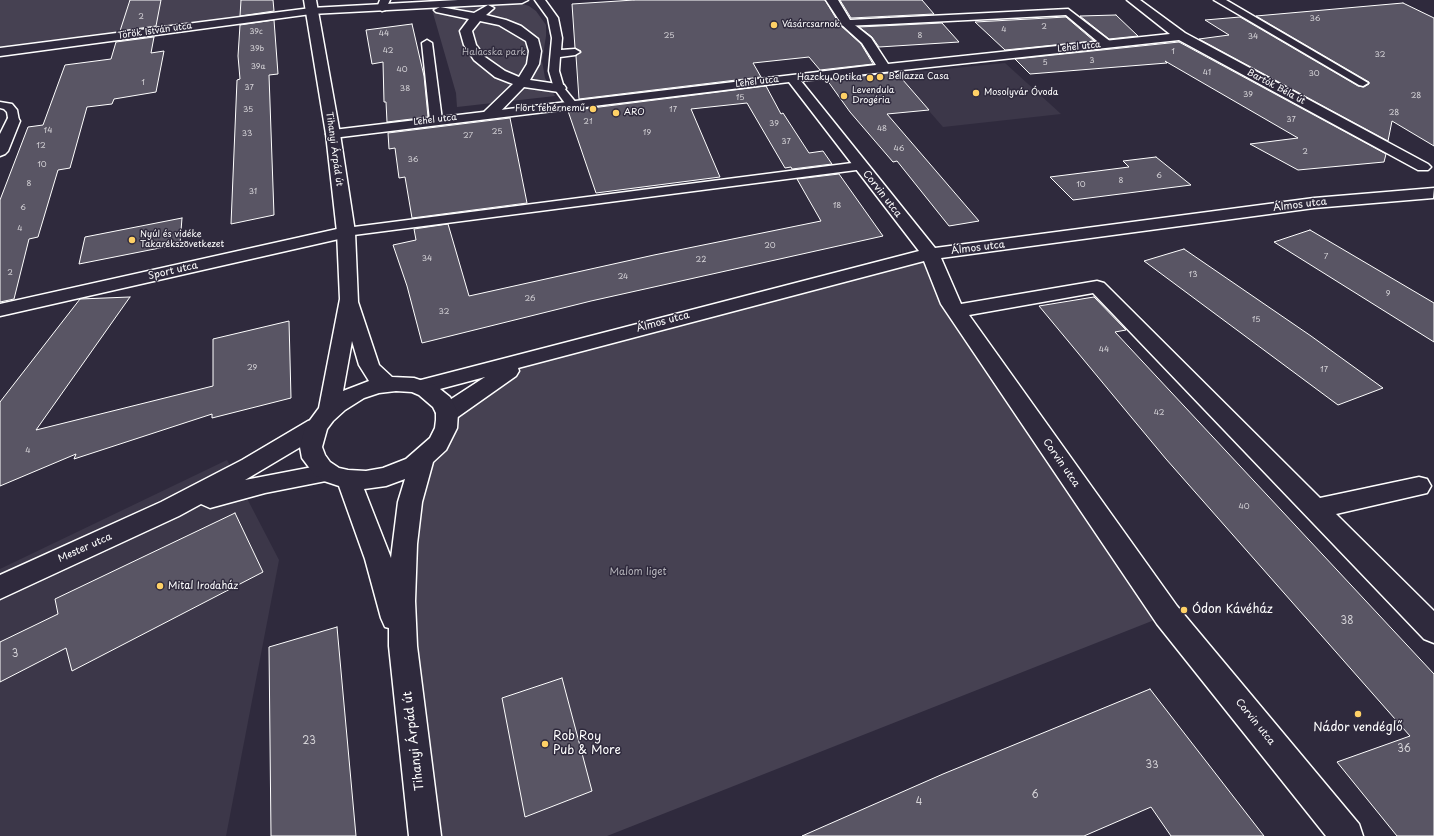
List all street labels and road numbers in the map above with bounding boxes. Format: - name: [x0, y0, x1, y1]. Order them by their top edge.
- street label: Török István utca: [117, 20, 193, 42]
- street label: Lehel utca: [1057, 39, 1101, 55]
- street label: Bartók Béla út: [1245, 67, 1307, 107]
- street label: Lehel utca: [735, 74, 779, 90]
- street label: Tihanyi Árpád út: [323, 111, 345, 187]
- street label: Lehel utca: [413, 112, 457, 128]
- street label: Corvin utca: [860, 168, 904, 220]
- street label: Álmos utca: [1272, 196, 1328, 214]
- street label: Álmos utca: [950, 239, 1006, 257]
- street label: Sport utca: [147, 259, 199, 283]
- street label: Álmos utca: [635, 309, 691, 335]
- street label: Corvin utca: [1040, 437, 1082, 489]
- street label: Mester utca: [56, 531, 114, 565]
- street label: Tihanyi Árpád út: [401, 690, 427, 792]
- street label: Corvin utca: [1233, 696, 1277, 748]

